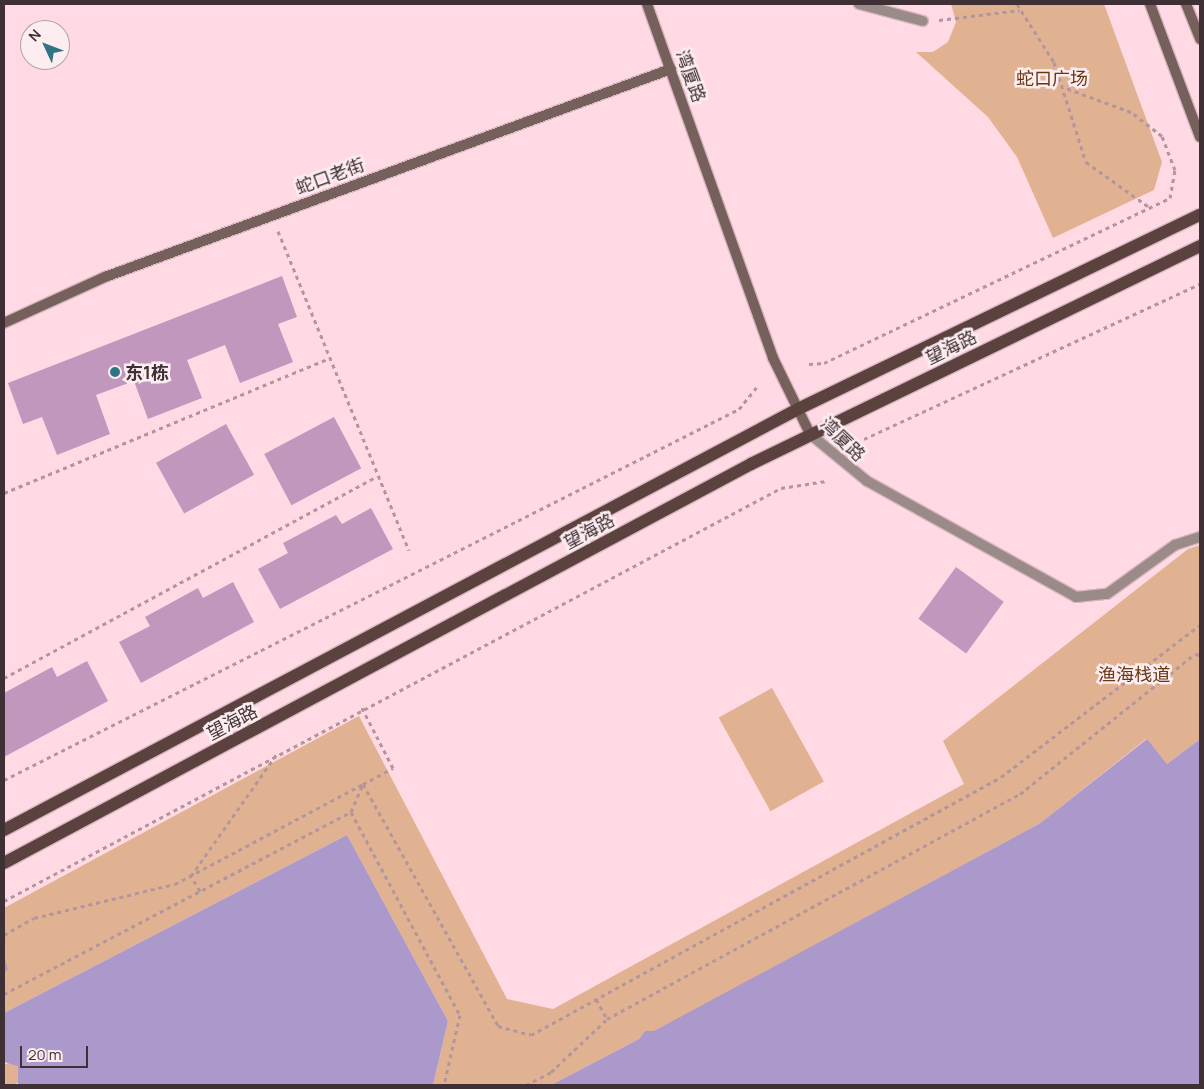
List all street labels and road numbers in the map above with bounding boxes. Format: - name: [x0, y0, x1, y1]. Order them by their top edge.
- street label: 湾厦路: [672, 47, 710, 105]
- street label: 蛇口老街: [292, 154, 368, 198]
- street label: 望海路: [922, 325, 980, 369]
- street label: 湾厦路: [816, 412, 870, 466]
- street label: 望海路: [560, 509, 618, 553]
- street label: 望海路: [203, 700, 261, 744]

